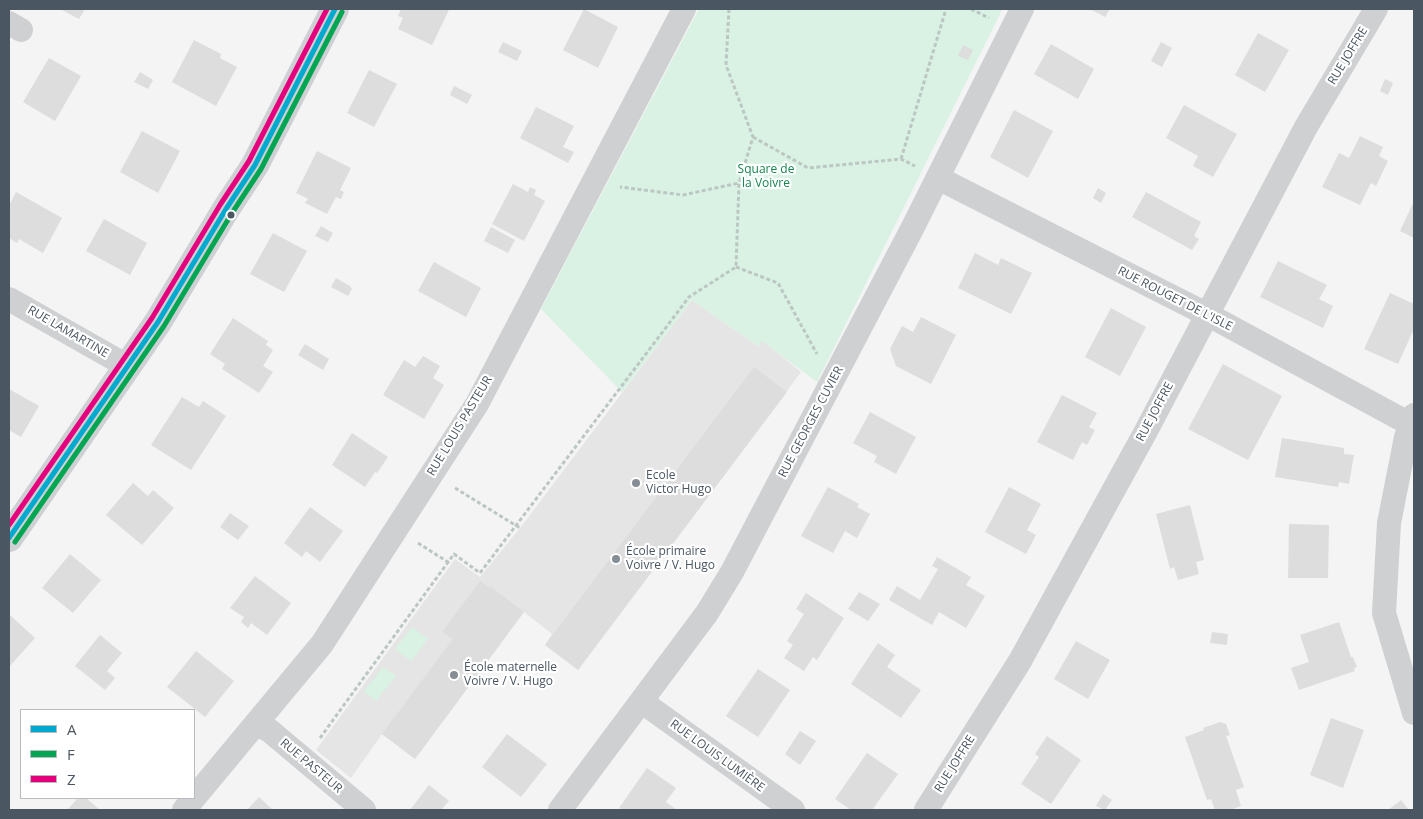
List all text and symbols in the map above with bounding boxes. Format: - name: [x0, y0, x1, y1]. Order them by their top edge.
- street label: RUE JOFFRE: [1325, 24, 1371, 88]
- park label: Square de la Voivre: [738, 163, 794, 191]
- unlabelled marker: [226, 210, 236, 220]
- street label: RUE ROUGET DE L'ISLE: [1115, 264, 1235, 334]
- street label: RUE LAMARTINE: [25, 303, 111, 361]
- street label: RUE GEORGES CUVIER: [776, 364, 846, 480]
- street label: RUE LOUIS PASTEUR: [424, 373, 496, 479]
- street label: RUE JOFFRE: [1133, 380, 1177, 444]
- place label: Ecole Victor Hugo: [646, 469, 711, 497]
- marker: Ecole Victor Hugo: [630, 477, 642, 489]
- place label: École primaire Voivre / V. Hugo: [626, 545, 715, 573]
- marker: École primaire Voivre / V. Hugo: [610, 553, 622, 565]
- place label: École maternelle Voivre / V. Hugo: [464, 661, 557, 689]
- marker: École maternelle Voivre / V. Hugo: [448, 669, 460, 681]
- legend: [20, 709, 195, 799]
- street label: RUE LOUIS LUMIÈRE: [667, 717, 767, 795]
- text: A: [67, 719, 77, 739]
- street label: RUE JOFFRE: [932, 733, 978, 795]
- street label: RUE PASTEUR: [277, 736, 345, 796]
- text: F: [67, 744, 75, 764]
- text: Z: [67, 769, 76, 789]

